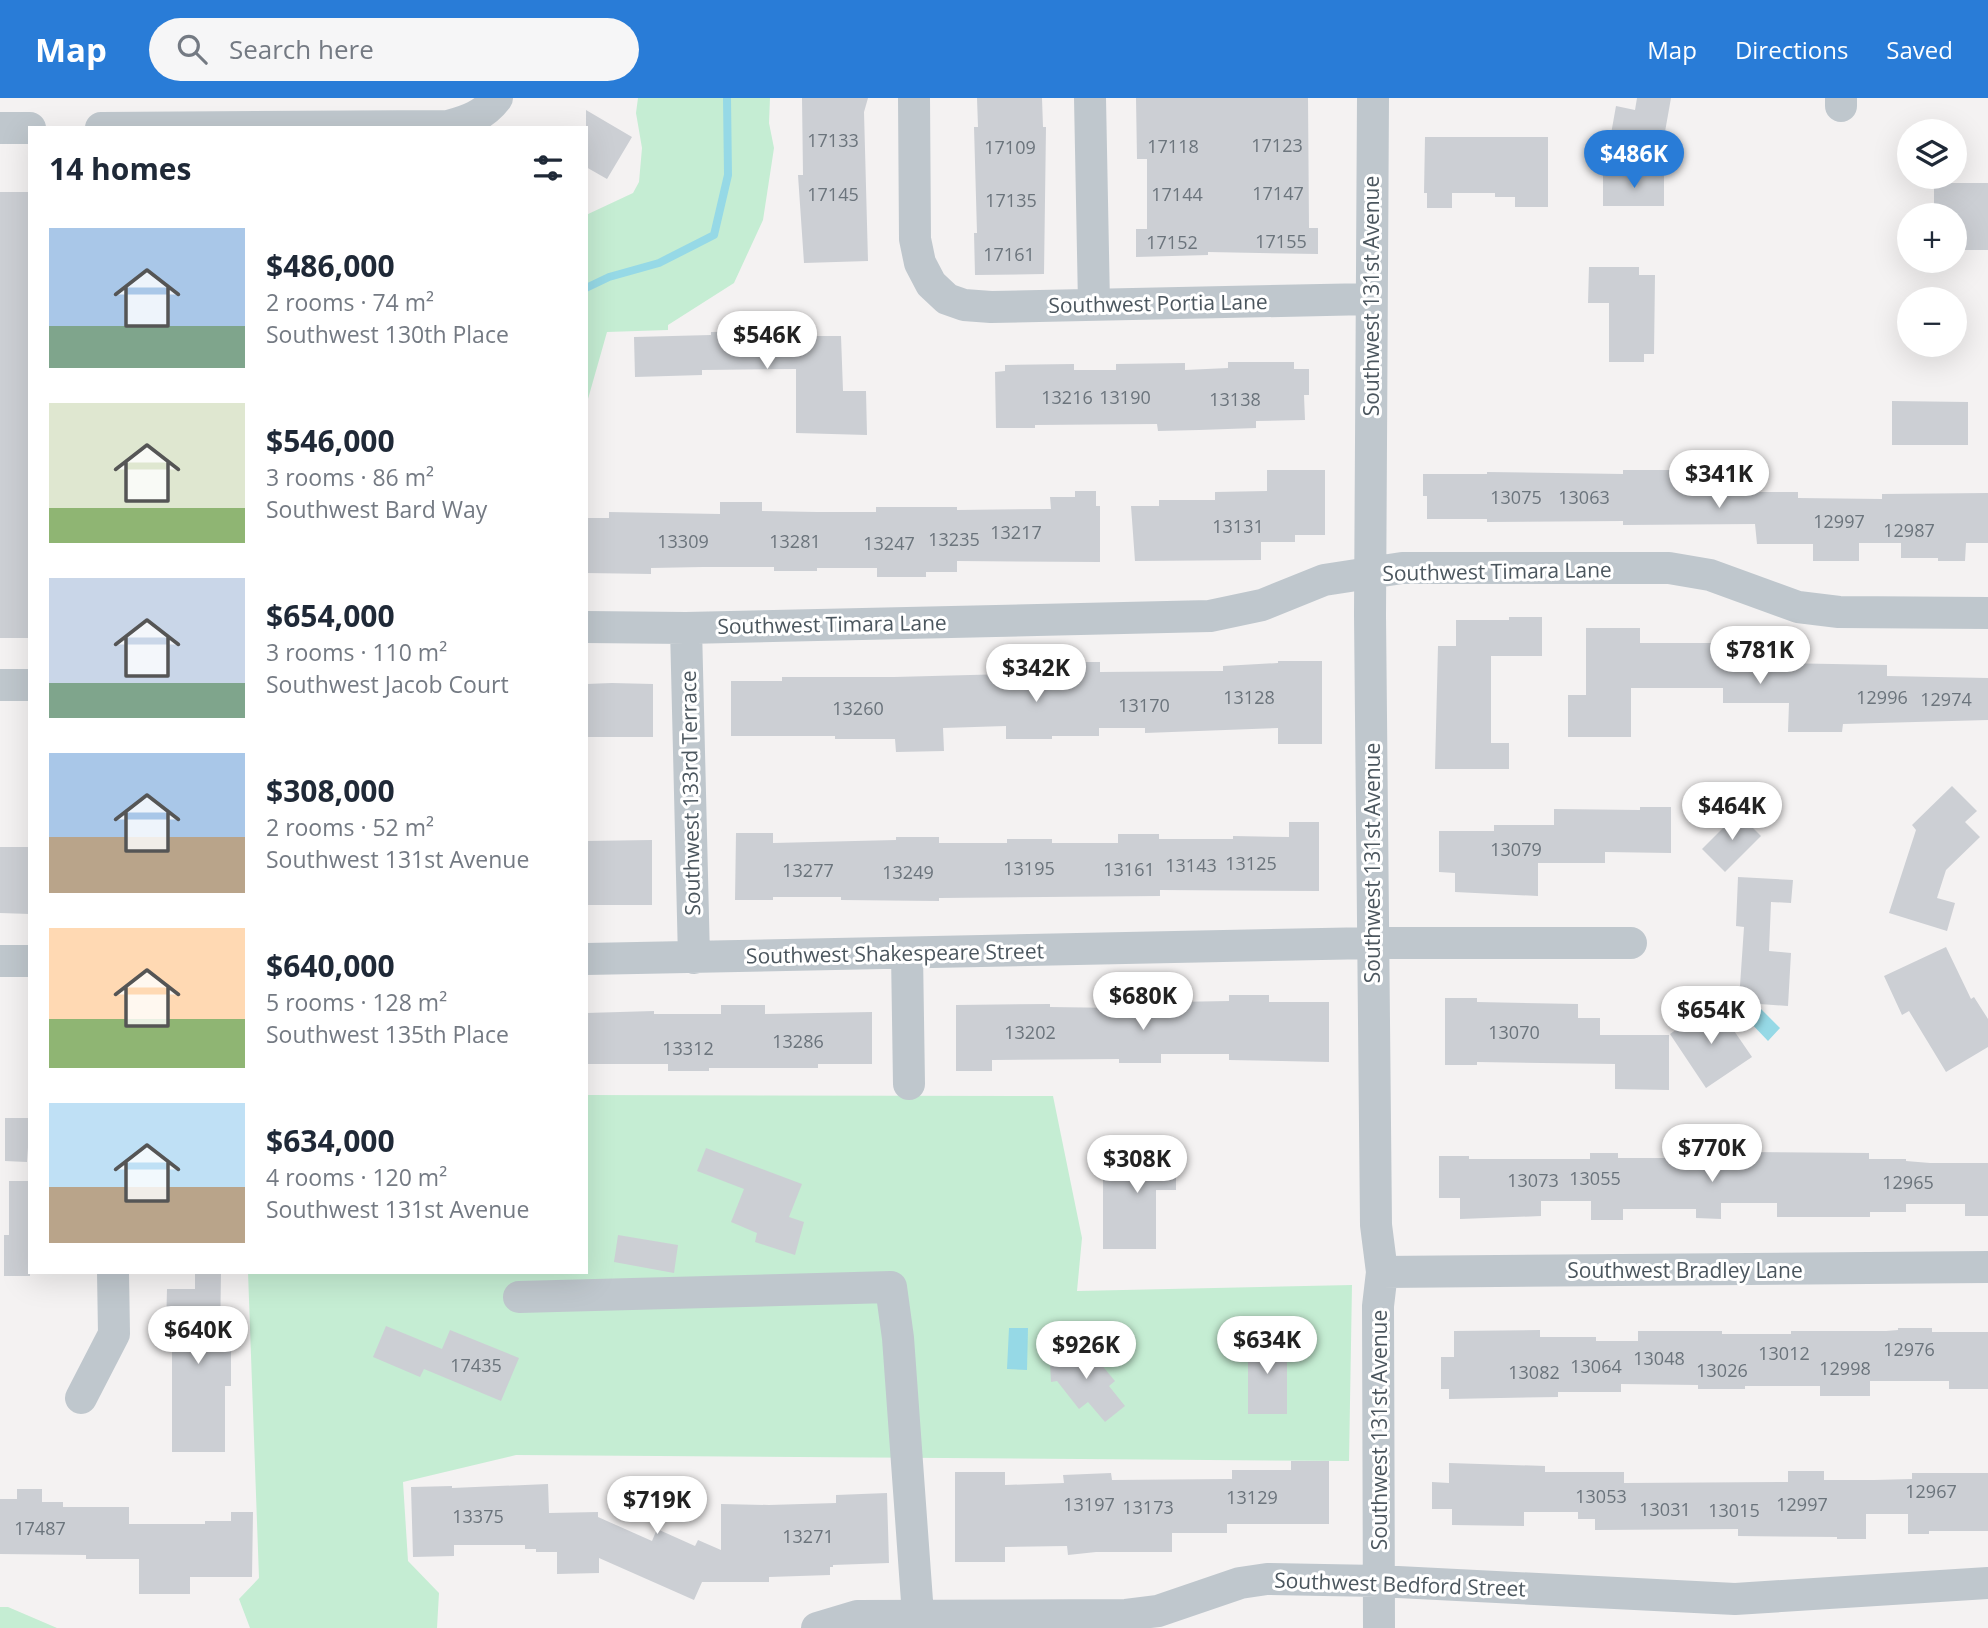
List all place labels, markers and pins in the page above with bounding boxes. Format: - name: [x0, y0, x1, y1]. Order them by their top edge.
- pin: $486K: [1585, 130, 1683, 190]
- pin: $546K: [718, 312, 816, 371]
- pin: $341K: [1670, 450, 1768, 510]
- pin: $781K: [1711, 626, 1809, 686]
- pin: $342K: [987, 644, 1085, 704]
- pin: $464K: [1683, 782, 1781, 842]
- pin: $680K: [1094, 972, 1192, 1032]
- pin: $654K: [1662, 986, 1760, 1046]
- pin: $770K: [1663, 1124, 1761, 1184]
- pin: $308K: [1088, 1136, 1186, 1195]
- pin: $640K: [149, 1306, 247, 1366]
- pin: $634K: [1218, 1316, 1316, 1376]
- pin: $926K: [1037, 1322, 1135, 1381]
- pin: $719K: [608, 1476, 706, 1536]

